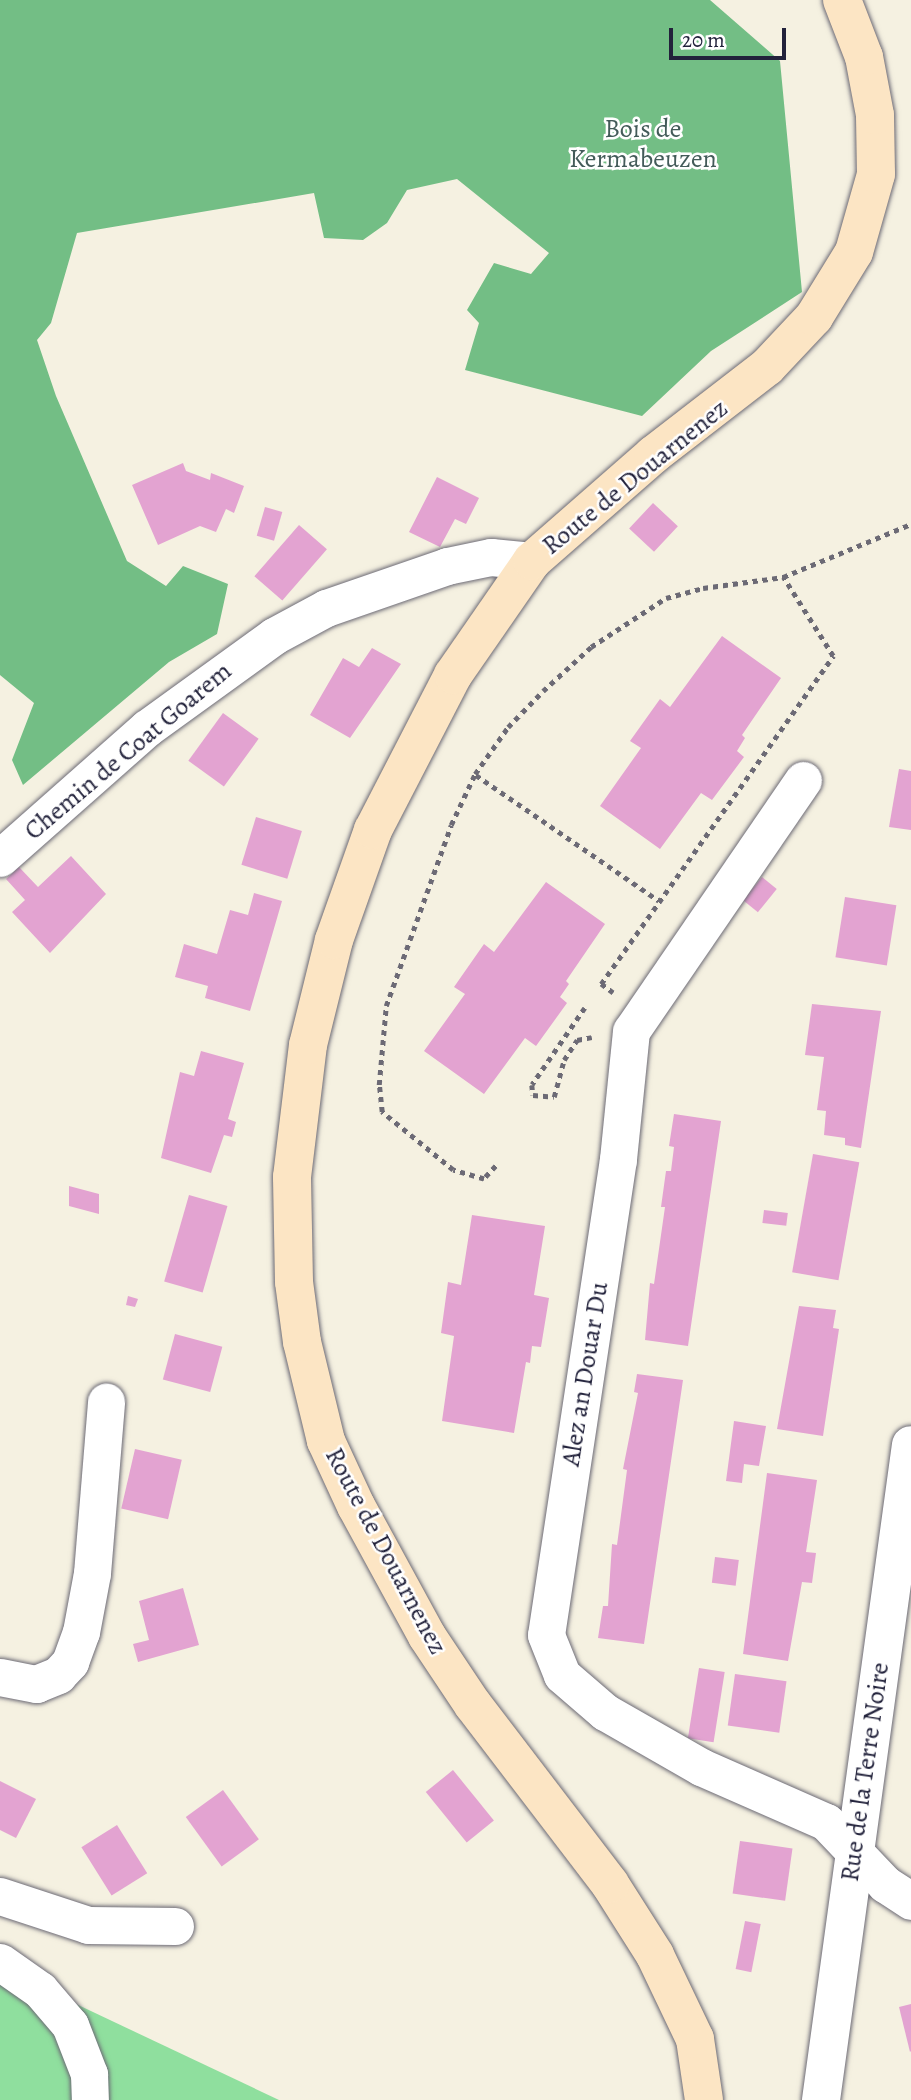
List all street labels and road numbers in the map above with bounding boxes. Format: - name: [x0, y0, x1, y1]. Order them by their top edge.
- street label: Route de Douarnenez: [536, 393, 734, 561]
- street label: Chemin de Coat Goarem: [18, 655, 238, 847]
- street label: Alez an Douar Du: [555, 1280, 615, 1468]
- street label: Route de Douarnenez: [318, 1442, 454, 1660]
- street label: Rue de la Terre Noire: [834, 1660, 896, 1884]

